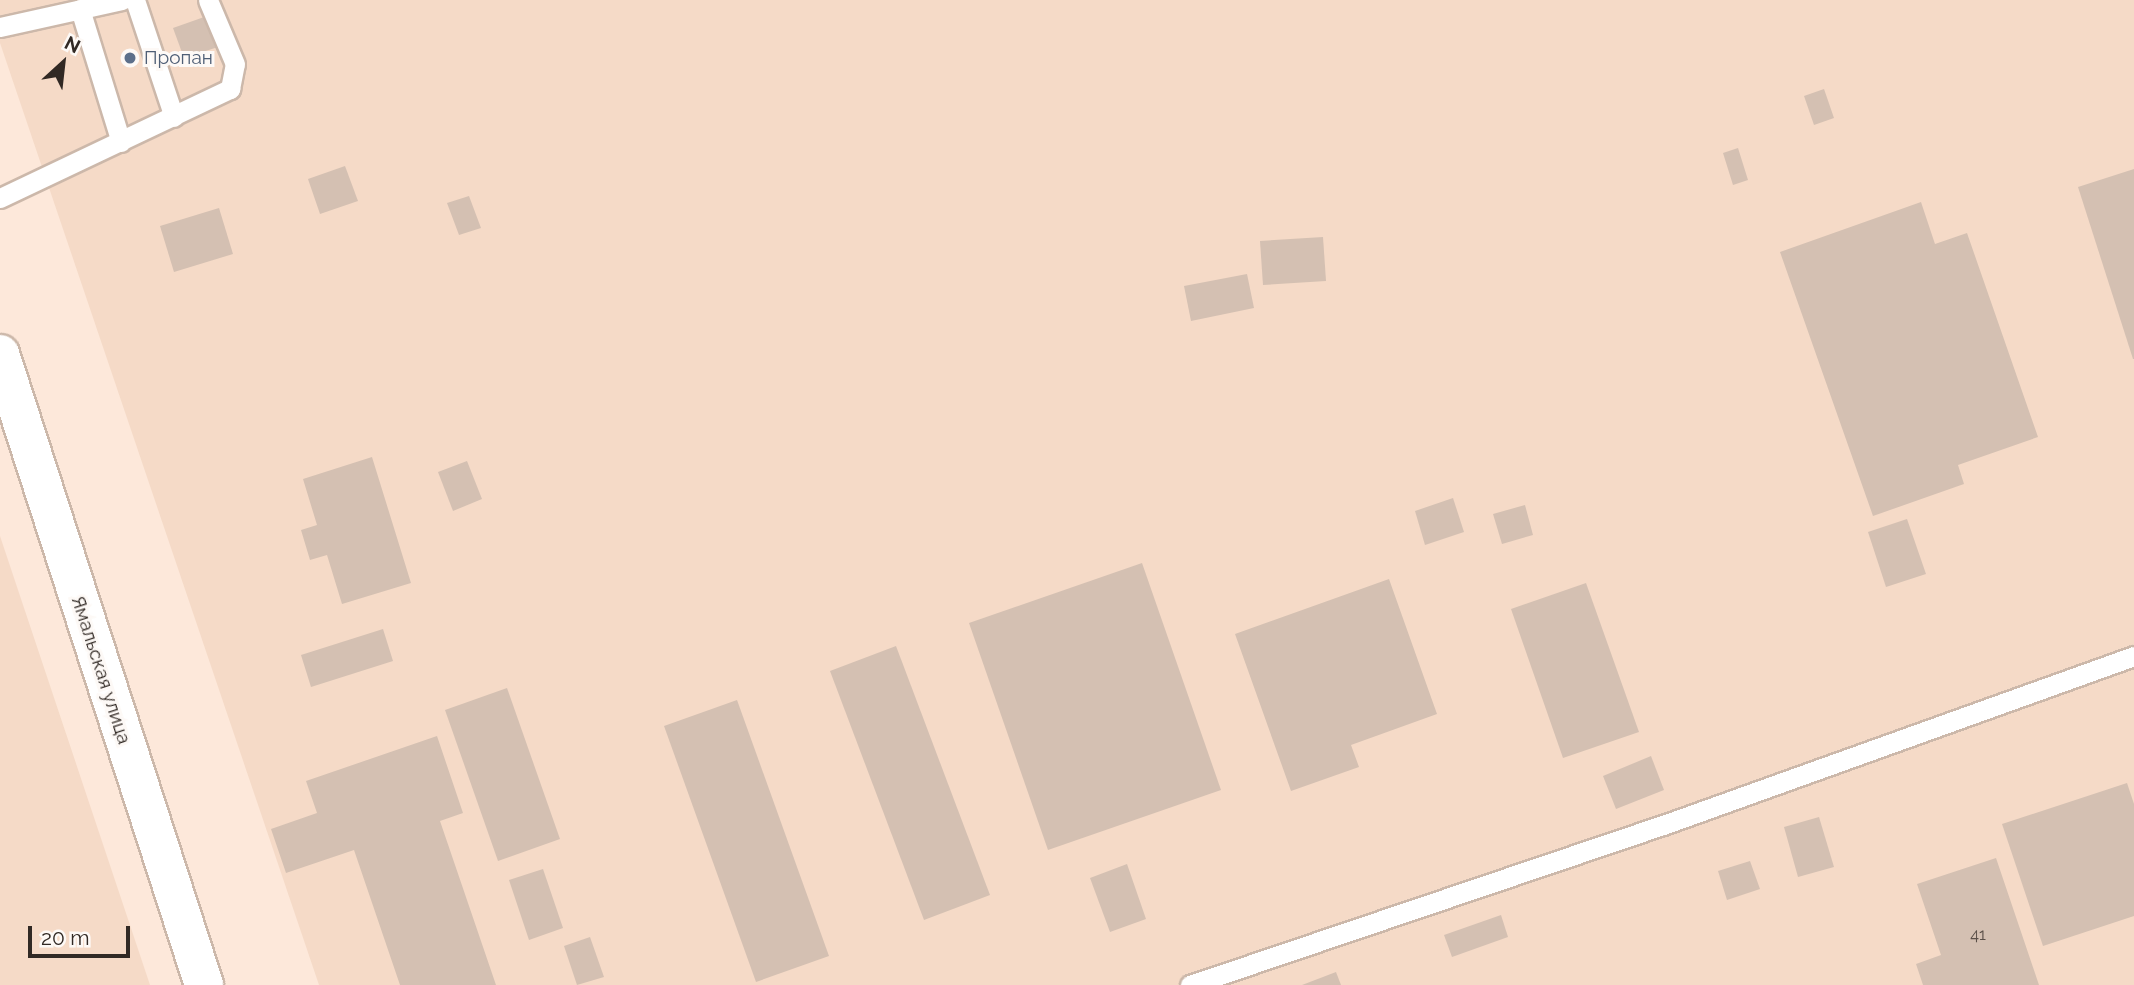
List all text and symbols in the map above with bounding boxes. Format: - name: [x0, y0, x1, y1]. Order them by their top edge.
- north arrow: [28, 28, 98, 98]
- text: N: [61, 31, 84, 57]
- place label: Пропан: [144, 47, 213, 69]
- marker: Пропан: [122, 50, 138, 66]
- street label: Ямальская улица: [66, 593, 136, 747]
- scale bar: [32, 912, 133, 956]
- text: 20 m: [41, 925, 89, 950]
- house number: 41: [1970, 925, 1986, 945]

